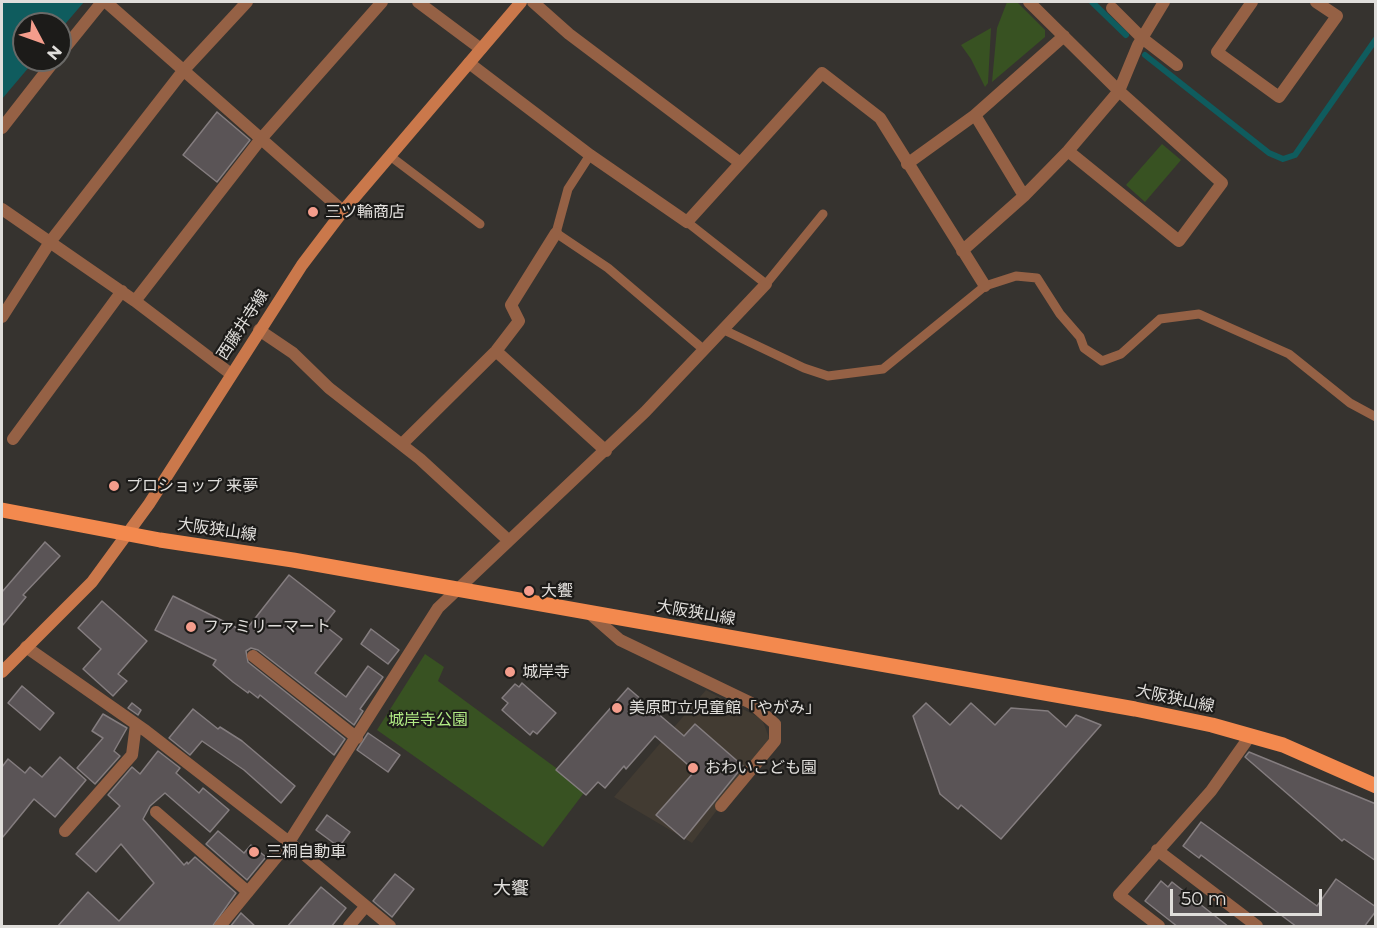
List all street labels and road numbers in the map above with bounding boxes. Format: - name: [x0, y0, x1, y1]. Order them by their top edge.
- street label: 西藤井寺線: [213, 286, 273, 364]
- street label: 大阪狭山線: [176, 515, 258, 545]
- street label: 大阪狭山線: [655, 597, 737, 629]
- street label: 大阪狭山線: [1134, 681, 1216, 717]

